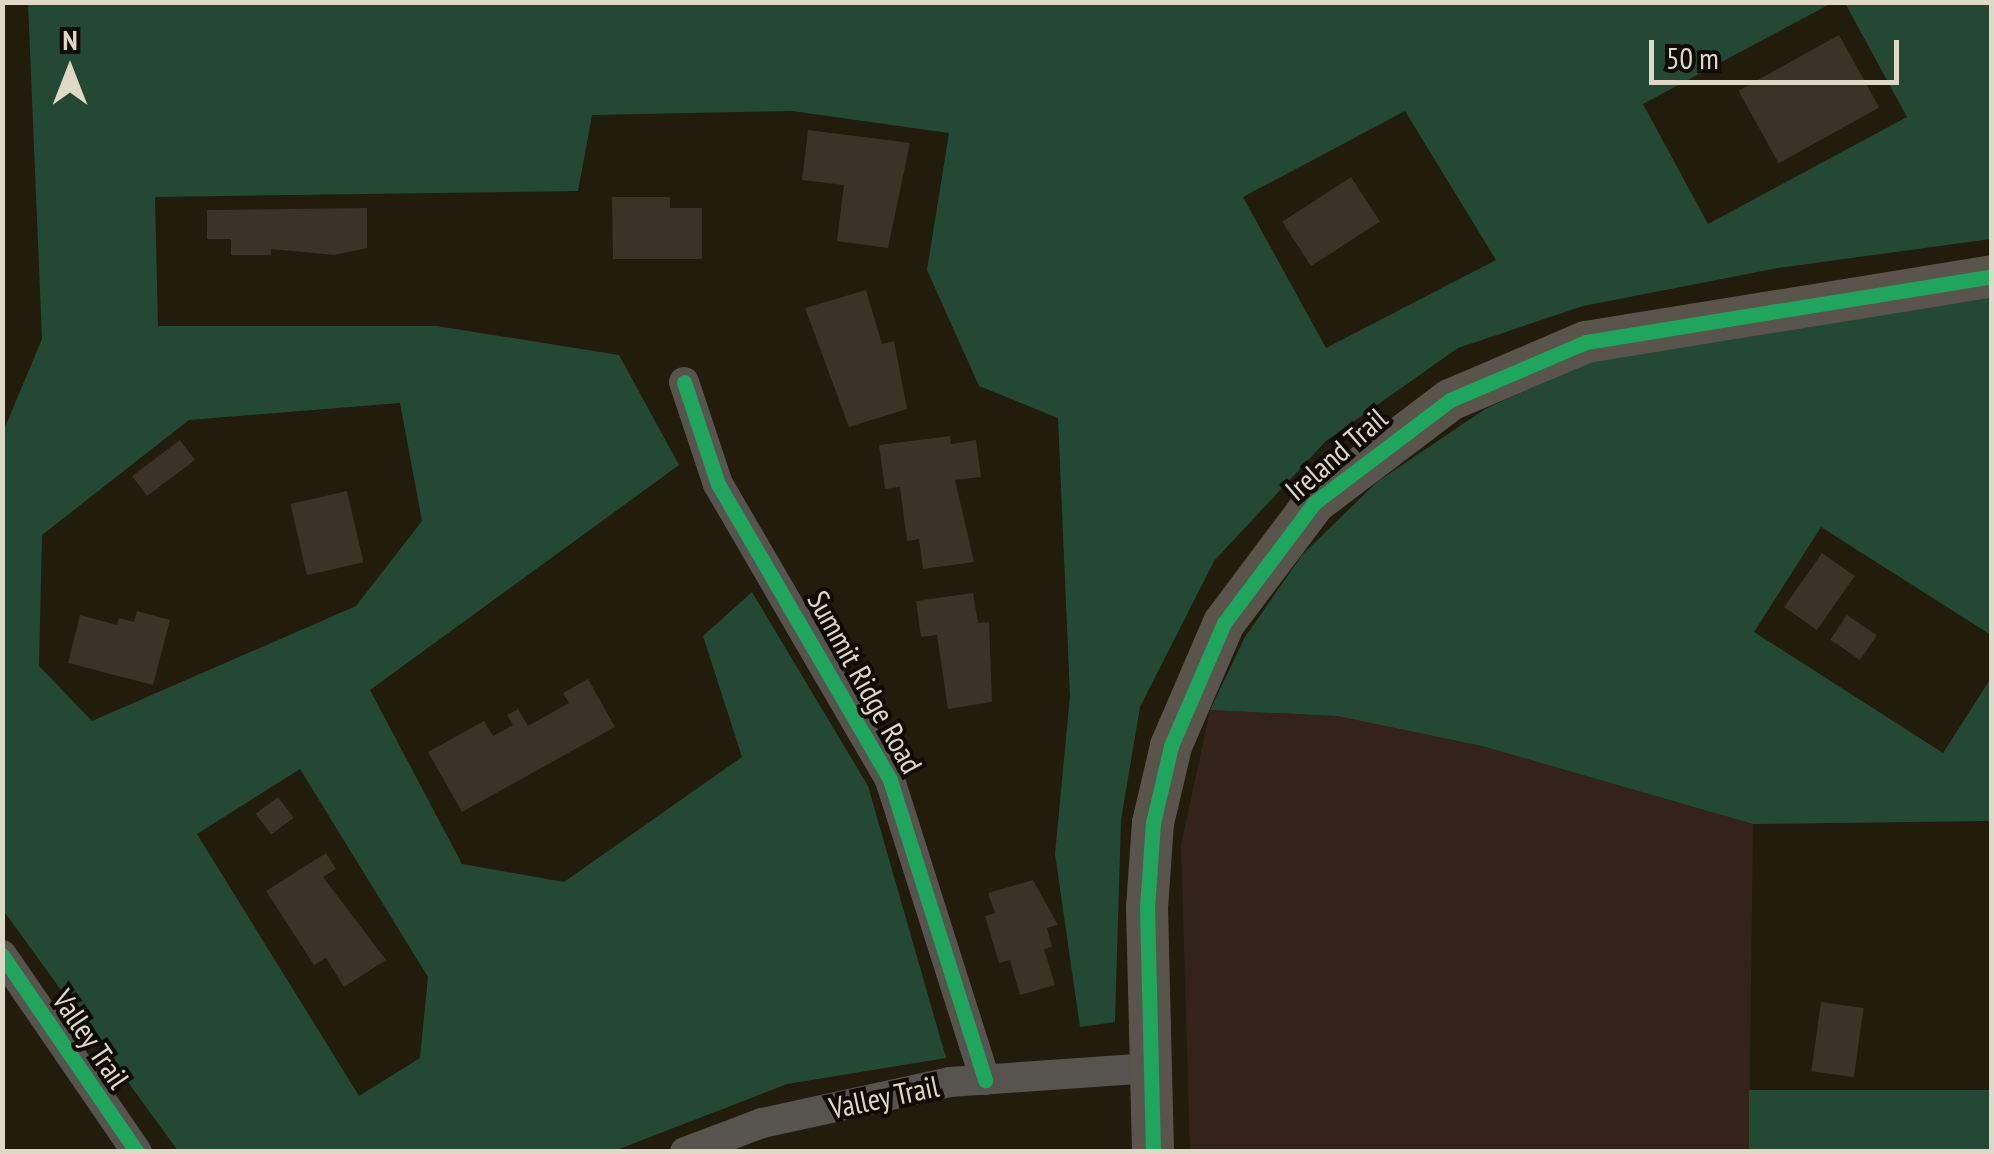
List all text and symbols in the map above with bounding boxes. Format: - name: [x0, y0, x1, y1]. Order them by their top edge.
- north arrow: [20, 20, 120, 120]
- scale bar: [1654, 20, 1904, 82]
- text: N: [62, 21, 78, 58]
- text: 50 m: [1666, 38, 1719, 77]
- street label: Ireland Trail: [1278, 400, 1394, 508]
- street label: Summit Ridge Road: [800, 585, 930, 779]
- street label: Valley Trail: [45, 982, 137, 1096]
- street label: Valley Trail: [825, 1068, 943, 1126]

